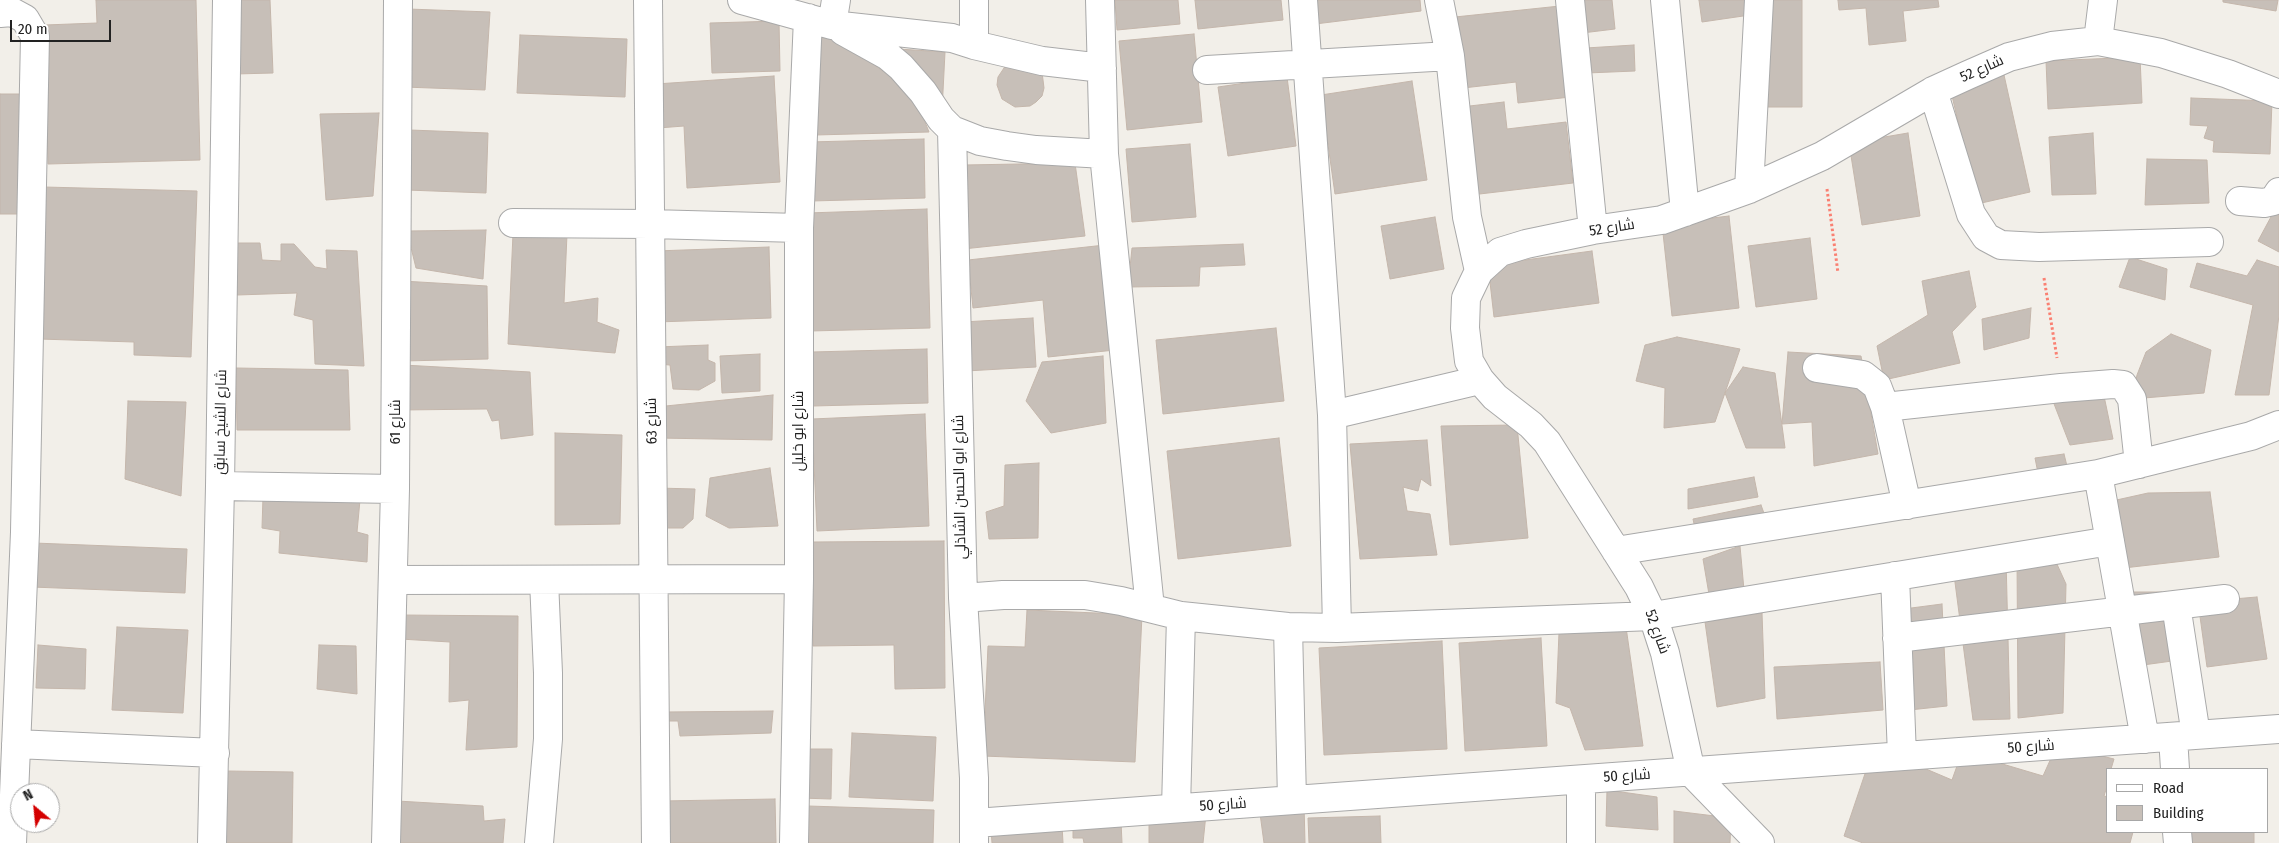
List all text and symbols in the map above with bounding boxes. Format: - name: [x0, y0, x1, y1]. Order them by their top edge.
- scale bar: [12, 10, 114, 42]
- text: 20 m: [18, 20, 48, 38]
- street label: شارع 52: [1957, 51, 2007, 87]
- street label: شارع 52: [1588, 216, 1636, 240]
- street label: شارع الشيخ سابق: [211, 369, 231, 475]
- street label: شارع ابو خليل: [790, 391, 808, 471]
- street label: شارع 63: [643, 398, 661, 444]
- street label: شارع 61: [387, 399, 405, 445]
- street label: شارع ابو الحسن الشاذلي: [950, 415, 970, 559]
- street label: شارع 52: [1641, 607, 1673, 657]
- street label: شارع 50: [2007, 736, 2055, 758]
- street label: شارع 50: [1603, 765, 1651, 787]
- legend: [2106, 768, 2269, 833]
- text: Road: [2153, 779, 2184, 797]
- north arrow: [10, 783, 60, 833]
- text: N: [20, 786, 36, 805]
- street label: شارع 50: [1199, 794, 1247, 816]
- text: Building: [2153, 804, 2204, 822]

